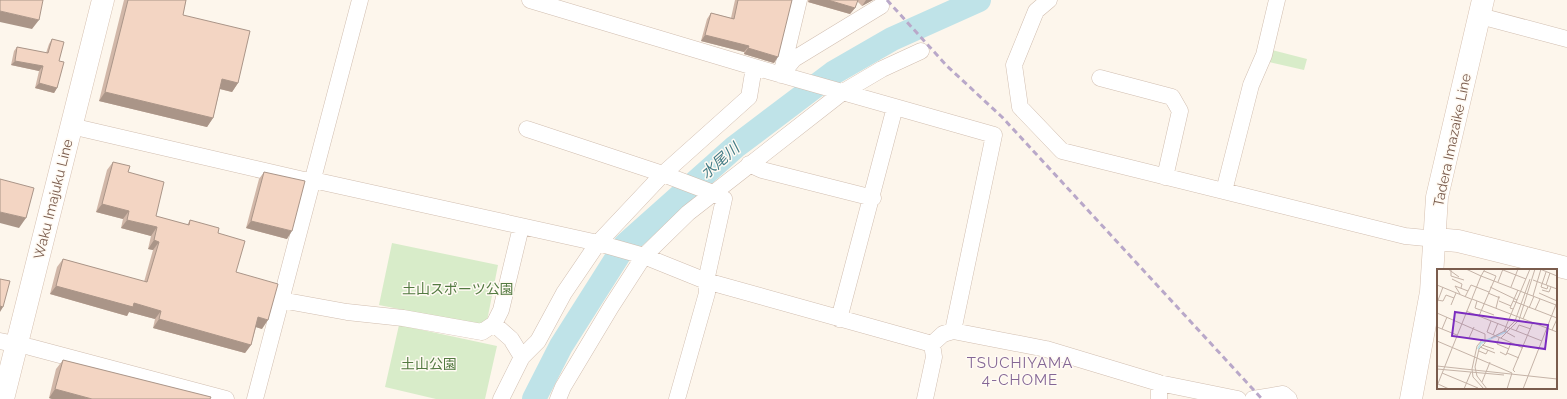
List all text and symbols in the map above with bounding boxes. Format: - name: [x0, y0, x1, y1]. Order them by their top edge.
- street label: Tadera Imazaike Line: [1430, 72, 1474, 208]
- street label: Waku Imajuku Line: [30, 137, 76, 261]
- water label: 水尾川: [697, 138, 744, 183]
- inset map: [1437, 269, 1557, 389]
- park label: 土山スポーツ公園: [402, 281, 514, 297]
- district label: TSUCHIYAMA 4-CHOME: [967, 354, 1073, 389]
- park label: 土山公園: [401, 356, 457, 372]

